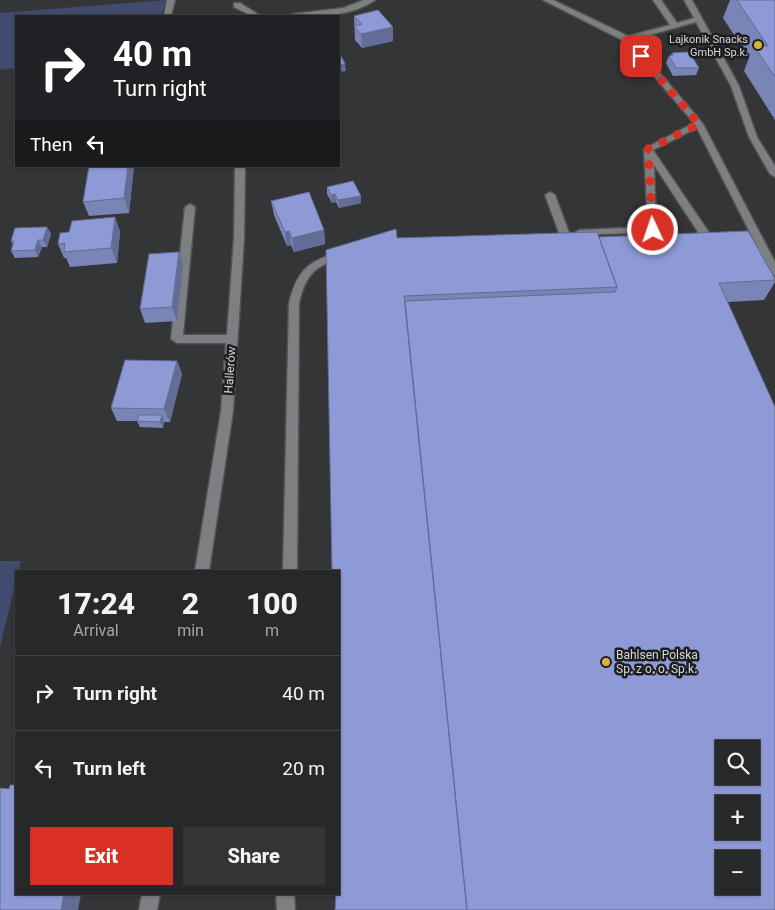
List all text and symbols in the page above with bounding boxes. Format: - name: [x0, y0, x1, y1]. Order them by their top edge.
- place label: Lajkonik Snacks GmbH Sp.k.: [669, 33, 748, 59]
- text: 40 m: [113, 34, 192, 75]
- icon: right: [30, 35, 95, 100]
- pin: [620, 35, 662, 77]
- marker: Lajkonik Snacks GmbH Sp.k.: [752, 39, 764, 51]
- icon: arrive: [627, 42, 655, 70]
- text: Turn right: [113, 76, 207, 101]
- icon: left: [82, 130, 110, 158]
- text: Then: [30, 133, 72, 156]
- position arrow: [626, 203, 678, 255]
- street label: Hallerów: [221, 346, 239, 394]
- text: 17:24: [57, 586, 135, 621]
- text: 2: [182, 586, 199, 621]
- text: 100: [246, 586, 298, 621]
- text: Arrival: [73, 621, 119, 640]
- text: min: [177, 621, 204, 640]
- text: m: [265, 621, 279, 640]
- place label: Bahlsen Polska Sp. z o. o. Sp.k.: [616, 648, 698, 676]
- marker: Bahlsen Polska Sp. z o. o. Sp.k.: [600, 656, 612, 668]
- icon: right: [30, 679, 58, 707]
- text: Turn right: [73, 682, 157, 705]
- text: 40 m: [282, 682, 325, 705]
- map controls: [715, 740, 760, 895]
- button: search: [715, 740, 760, 785]
- icon: left: [30, 754, 58, 782]
- text: Turn left: [73, 757, 146, 780]
- text: 20 m: [282, 757, 325, 780]
- button: +: [715, 795, 760, 840]
- button: Exit: [30, 827, 173, 885]
- button: Share: [183, 827, 325, 885]
- button: −: [715, 850, 760, 895]

